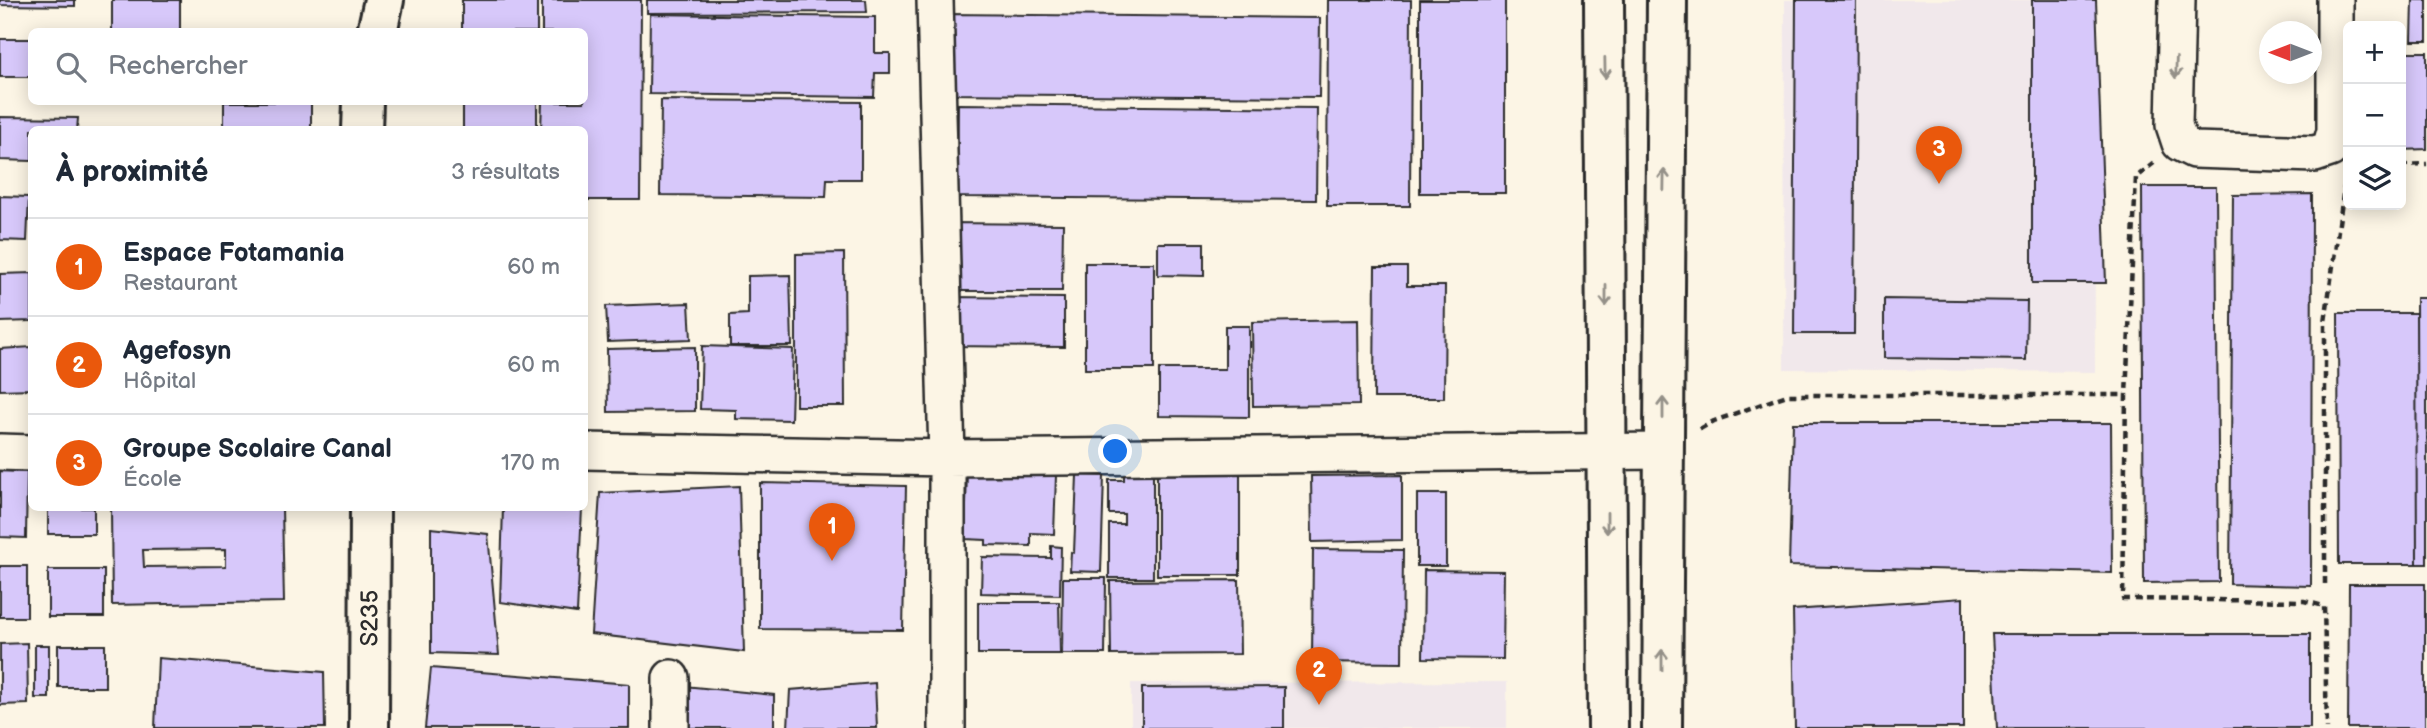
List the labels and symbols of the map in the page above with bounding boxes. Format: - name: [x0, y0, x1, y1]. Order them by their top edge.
- north arrow: [2259, 21, 2322, 84]
- one-way arrow: [1598, 56, 1612, 79]
- one-way arrow: [2169, 56, 2182, 79]
- pin: 3: [1916, 126, 1962, 184]
- one-way arrow: [1658, 169, 1671, 192]
- one-way arrow: [1599, 284, 1613, 307]
- one-way arrow: [1656, 397, 1670, 420]
- your location: [1098, 434, 1132, 468]
- pin: 1: [809, 503, 855, 561]
- one-way arrow: [1600, 511, 1614, 534]
- street label: S235: [355, 590, 385, 646]
- pin: 2: [1296, 647, 1342, 705]
- one-way arrow: [1655, 649, 1669, 672]

